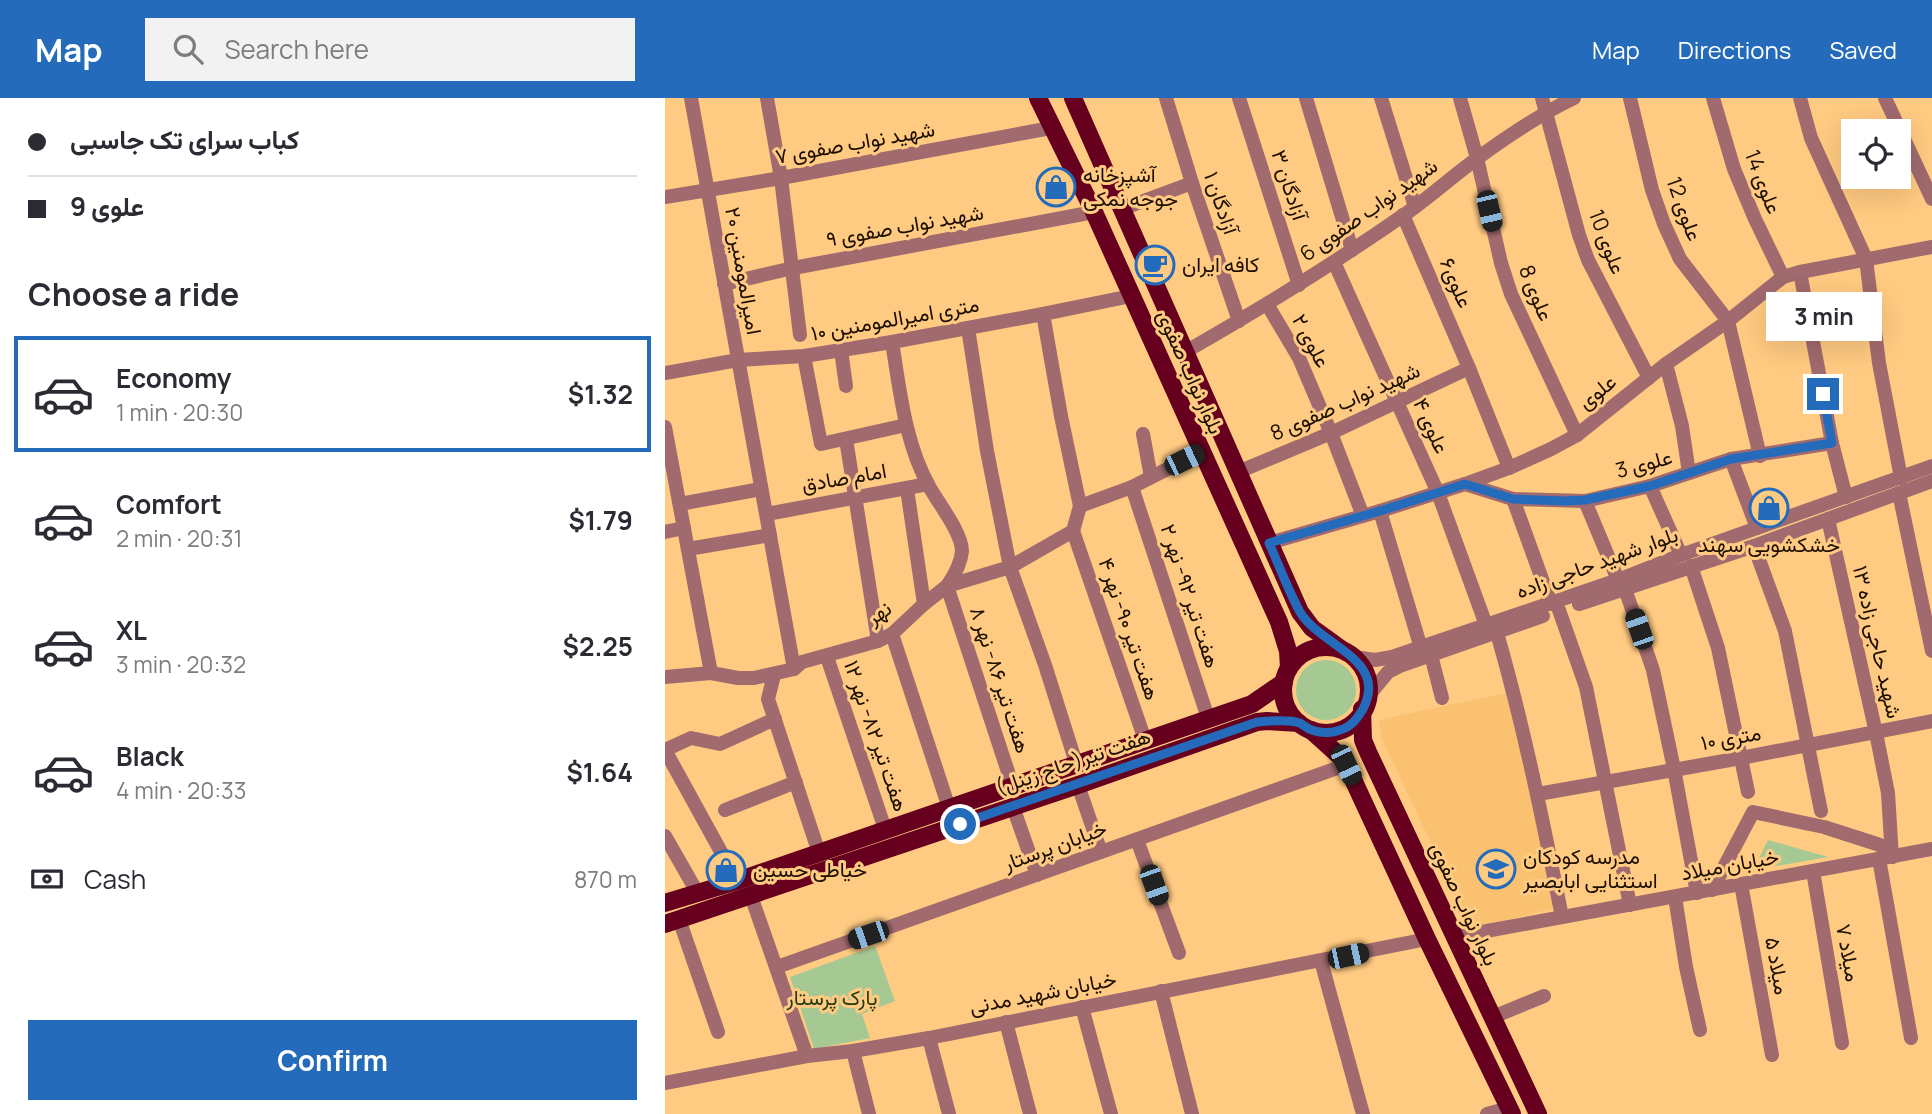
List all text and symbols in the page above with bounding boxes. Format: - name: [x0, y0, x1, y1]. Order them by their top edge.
- search box: [145, 18, 635, 81]
- text: Map: [35, 27, 103, 72]
- icon: search: [169, 30, 207, 68]
- text: Search here: [225, 31, 369, 67]
- text: Map: [1592, 33, 1640, 66]
- text: Directions: [1678, 33, 1791, 66]
- text: Saved: [1829, 33, 1897, 66]
- street label: شهید نواب صفوی ۷: [773, 114, 937, 170]
- map controls: [1841, 119, 1911, 189]
- button: locate: [1841, 119, 1911, 189]
- text: کباب سرای تک جاسبی: [70, 121, 299, 157]
- street label: آزادگان ۳: [1265, 146, 1315, 225]
- street label: علوی 14: [1739, 146, 1789, 218]
- street label: شهید نواب صفوی 6: [1294, 151, 1443, 267]
- place label: آشپزخانه جوجه نمکی: [1083, 160, 1178, 212]
- shop icon: آشپزخانه جوجه نمکی: [1035, 166, 1077, 208]
- street label: آزادگان ۱: [1198, 168, 1246, 240]
- street label: علوی 12: [1660, 173, 1709, 245]
- text: علوی 9: [70, 188, 144, 224]
- car: [1475, 188, 1504, 234]
- street label: شهید نواب صفوی ۹: [824, 197, 986, 253]
- street label: امیرالمومنین ۲۰: [719, 205, 769, 337]
- street label: علوی 10: [1583, 205, 1633, 278]
- cafe icon: کافه ایران: [1134, 244, 1176, 286]
- place label: کافه ایران: [1182, 250, 1259, 278]
- street label: علوی۶: [1434, 253, 1480, 312]
- street label: علوی 8: [1513, 260, 1561, 325]
- text: Choose a ride: [28, 272, 239, 316]
- street label: ۱۰ متری امیرالمومنین: [809, 289, 981, 347]
- callout: 3 min: [1765, 292, 1881, 342]
- text: 3 min: [1794, 300, 1854, 332]
- street label: بلوار نواب صفوی: [1151, 305, 1231, 438]
- street label: علوی ۲: [1286, 309, 1338, 372]
- street label: شهید نواب صفوی 8: [1265, 355, 1424, 447]
- text: Economy: [116, 360, 231, 396]
- icon: car: [32, 363, 95, 426]
- street label: علوی: [1571, 367, 1621, 415]
- text: $1.32: [568, 376, 633, 412]
- route end: [1807, 378, 1839, 410]
- street label: علوی ۴: [1407, 393, 1456, 458]
- text: 1 min · 20:30: [116, 396, 243, 428]
- car: [1161, 441, 1208, 479]
- street label: علوی 3: [1612, 442, 1675, 484]
- street label: امام صادق: [799, 456, 889, 499]
- text: Comfort: [116, 486, 222, 522]
- shop icon: خشکشویی سهند: [1748, 487, 1790, 529]
- icon: car: [32, 489, 95, 552]
- text: $1.79: [568, 502, 633, 538]
- street label: هفت تیر ۹۲- نهر ۲: [1154, 520, 1227, 671]
- street label: بلوار شهید حاجی زاده: [1512, 520, 1682, 604]
- text: 2 min · 20:31: [116, 522, 242, 554]
- place label: خشکشویی سهند: [1698, 530, 1840, 558]
- street label: هفت تیر ۹۰- نهر ۴: [1093, 554, 1167, 703]
- street label: شهید حاجی زاده ۱۳: [1847, 563, 1909, 721]
- street label: نهر: [860, 594, 896, 631]
- street label: هفت تیر ۸۶- نهر ۸: [964, 603, 1038, 757]
- car: [1623, 606, 1656, 652]
- text: XL: [116, 612, 147, 648]
- icon: car: [32, 615, 95, 678]
- text: $2.25: [563, 628, 633, 664]
- text: 3 min · 20:32: [116, 648, 246, 680]
- street label: هفت تیر ۸۲- نهر ۱۲: [838, 656, 916, 815]
- street label: ۱۰ متری: [1698, 718, 1763, 756]
- street label: هفت تیر(حاج زینل): [991, 721, 1154, 802]
- text: Black: [116, 738, 184, 774]
- icon: car: [32, 741, 95, 804]
- car: [1328, 742, 1365, 788]
- text: $1.64: [566, 754, 633, 790]
- text: 4 min · 20:33: [116, 774, 247, 806]
- route start: [944, 808, 976, 840]
- street label: خیابان پرستار: [998, 813, 1111, 878]
- street label: بلوار نواب صفوی: [1424, 837, 1506, 970]
- place label: مدرسه کودکان استثنایی ابابصیر: [1522, 842, 1658, 894]
- street label: خیابان میلاد: [1679, 842, 1781, 886]
- school or university icon: مدرسه کودکان استثنایی ابابصیر: [1475, 848, 1517, 890]
- shop icon: خیاطی حسین: [705, 849, 747, 891]
- place label: خیاطی حسین: [753, 855, 867, 883]
- icon: cash: [28, 860, 66, 898]
- text: Cash: [84, 861, 146, 897]
- car: [1137, 862, 1172, 908]
- text: 870 m: [574, 863, 637, 895]
- car: [845, 918, 892, 952]
- street label: میلاد ۷: [1830, 922, 1868, 984]
- street label: میلاد ۵: [1759, 935, 1797, 997]
- car: [1326, 941, 1371, 971]
- street label: خیابان شهید مدنی: [967, 964, 1119, 1020]
- park label: پارک پرستار: [786, 983, 877, 1012]
- button: Confirm: [28, 1020, 637, 1100]

